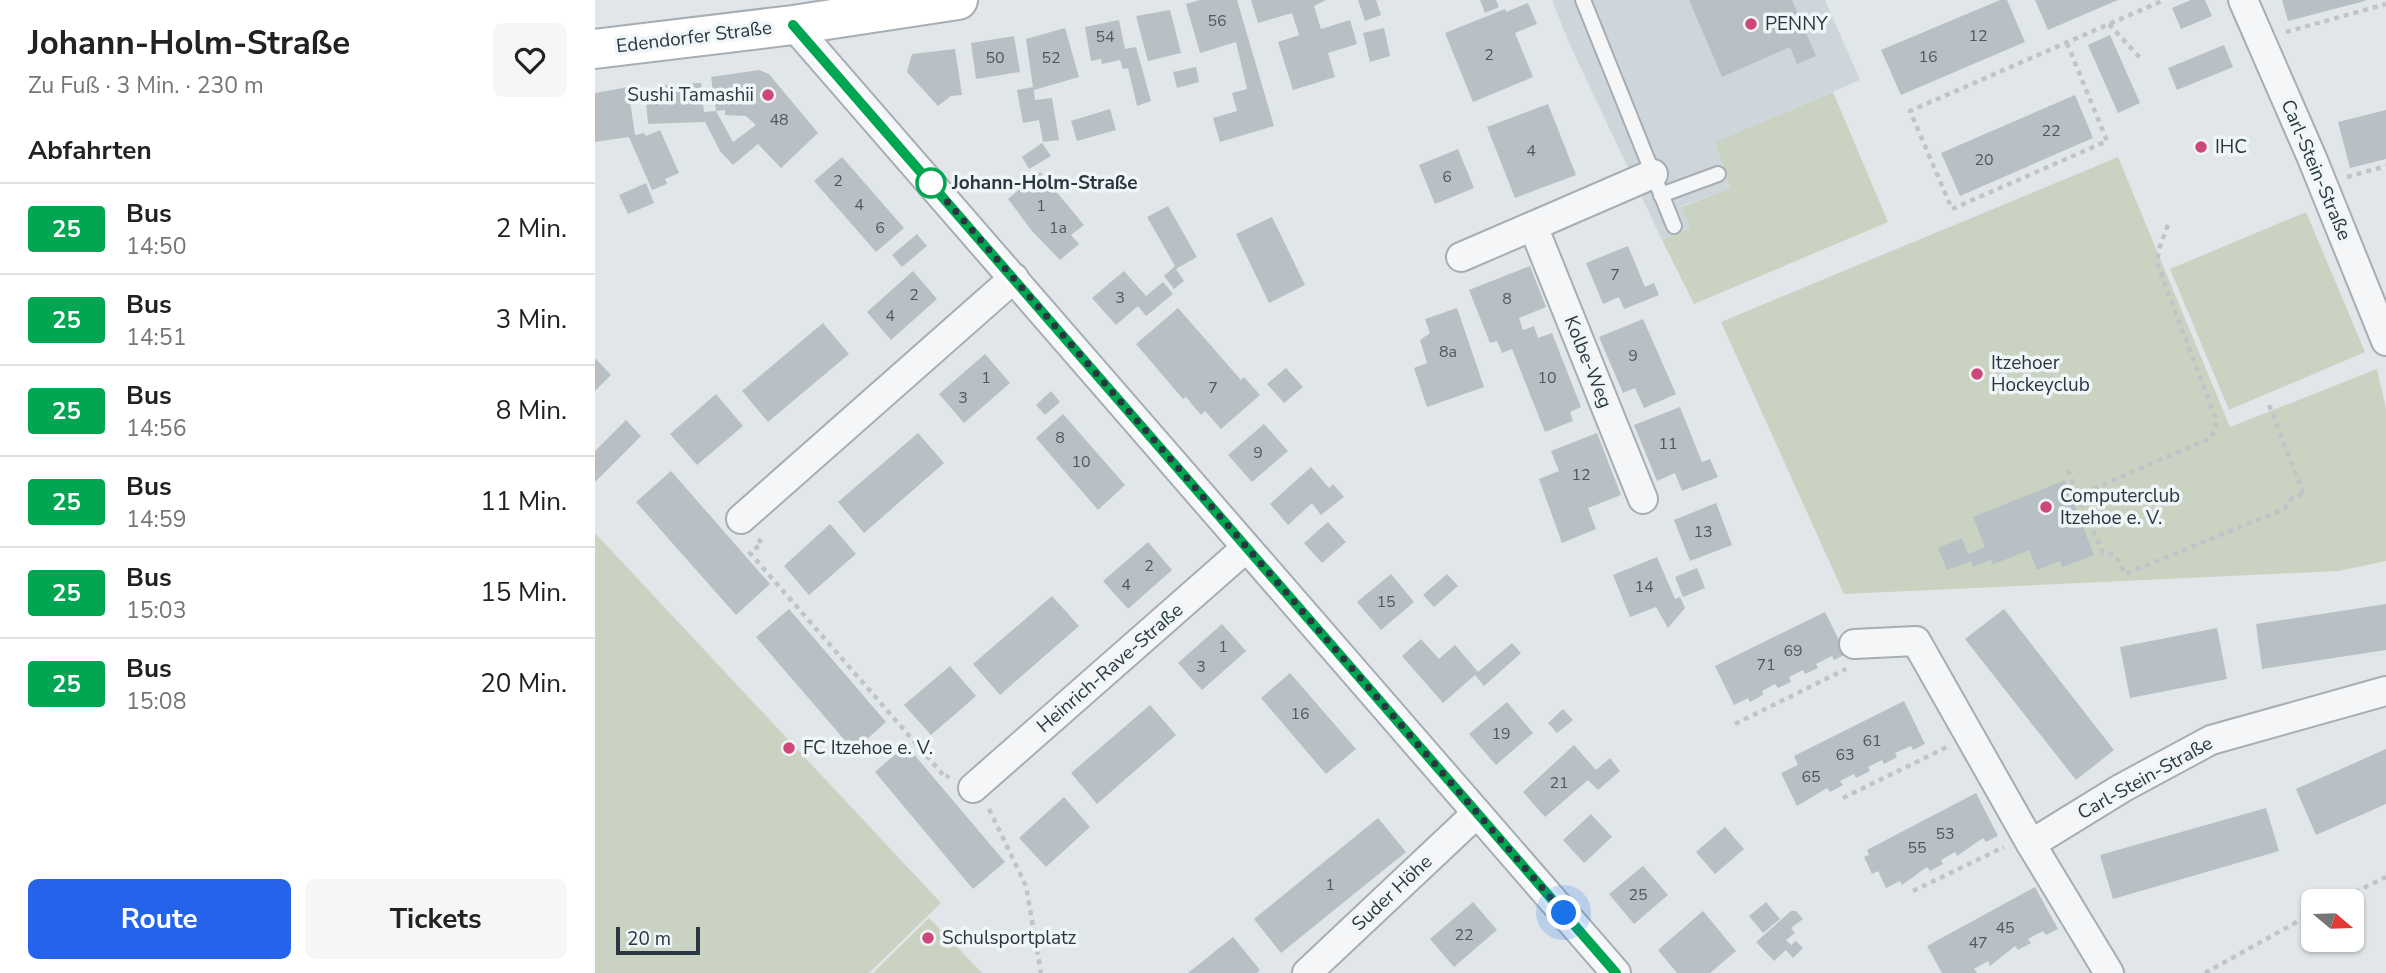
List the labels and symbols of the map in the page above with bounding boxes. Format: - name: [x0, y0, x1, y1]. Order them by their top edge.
- house number: 56: [1207, 10, 1227, 32]
- place label: PENNY: [1765, 11, 1828, 37]
- street label: Edendorfer Straße: [615, 15, 773, 59]
- marker: PENNY: [1743, 16, 1759, 32]
- house number: 12: [1968, 25, 1988, 47]
- house number: 54: [1095, 26, 1115, 48]
- house number: 2: [1484, 44, 1494, 66]
- house number: 16: [1918, 46, 1938, 68]
- house number: 50: [985, 47, 1005, 69]
- house number: 52: [1041, 47, 1061, 69]
- place label: Sushi Tamashii: [627, 82, 754, 108]
- marker: Sushi Tamashii: [760, 87, 776, 103]
- street label: Carl-Stein-Straße: [2275, 96, 2357, 244]
- house number: 48: [769, 109, 789, 131]
- house number: 22: [2041, 120, 2061, 142]
- place label: IHC: [2215, 134, 2247, 160]
- marker: IHC: [2193, 139, 2209, 155]
- house number: 4: [1526, 140, 1536, 162]
- house number: 20: [1974, 149, 1994, 171]
- house number: 6: [1442, 166, 1452, 188]
- marker: Johann-Holm-Straße: [916, 168, 946, 198]
- house number: 2: [833, 170, 843, 192]
- place label: Johann-Holm-Straße: [951, 170, 1138, 196]
- house number: 4: [854, 194, 864, 216]
- house number: 1: [1036, 195, 1046, 217]
- house number: 6: [875, 217, 885, 239]
- house number: 1a: [1049, 217, 1067, 239]
- house number: 7: [1610, 264, 1620, 286]
- house number: 2: [909, 284, 919, 306]
- house number: 3: [1115, 287, 1125, 309]
- house number: 8: [1502, 288, 1512, 310]
- house number: 4: [885, 305, 895, 327]
- street label: Kolbe-Weg: [1558, 312, 1618, 412]
- house number: 8a: [1439, 341, 1457, 363]
- house number: 9: [1628, 345, 1638, 367]
- place label: Itzehoer Hockeyclub: [1991, 350, 2090, 398]
- marker: Itzehoer Hockeyclub: [1969, 366, 1985, 382]
- house number: 1: [981, 367, 991, 389]
- house number: 10: [1537, 367, 1557, 389]
- house number: 7: [1208, 377, 1218, 399]
- house number: 3: [958, 387, 968, 409]
- house number: 8: [1055, 427, 1065, 449]
- house number: 11: [1658, 433, 1678, 455]
- house number: 9: [1253, 442, 1263, 464]
- house number: 10: [1071, 451, 1091, 473]
- house number: 12: [1571, 464, 1591, 486]
- place label: Computerclub Itzehoe e. V.: [2060, 483, 2180, 531]
- marker: Computerclub Itzehoe e. V.: [2038, 499, 2054, 515]
- house number: 13: [1693, 521, 1713, 543]
- house number: 2: [1144, 555, 1154, 577]
- house number: 4: [1121, 574, 1131, 596]
- house number: 14: [1634, 576, 1654, 598]
- house number: 15: [1376, 591, 1396, 613]
- street label: Heinrich-Rave-Straße: [1031, 597, 1189, 739]
- house number: 1: [1218, 636, 1228, 658]
- house number: 69: [1783, 640, 1803, 662]
- house number: 71: [1756, 654, 1776, 676]
- house number: 3: [1196, 656, 1206, 678]
- house number: 16: [1290, 703, 1310, 725]
- house number: 19: [1491, 723, 1511, 745]
- house number: 61: [1862, 730, 1882, 752]
- street label: Carl-Stein-Straße: [2073, 730, 2217, 826]
- place label: FC Itzehoe e. V.: [803, 735, 933, 761]
- marker: FC Itzehoe e. V.: [781, 740, 797, 756]
- house number: 63: [1835, 744, 1855, 766]
- house number: 65: [1801, 766, 1821, 788]
- house number: 21: [1549, 772, 1569, 794]
- house number: 53: [1935, 823, 1955, 845]
- house number: 55: [1907, 837, 1927, 859]
- street label: Suder Höhe: [1346, 849, 1438, 937]
- house number: 1: [1325, 874, 1335, 896]
- house number: 25: [1628, 884, 1648, 906]
- north arrow: [2301, 889, 2364, 952]
- your location: [1546, 895, 1581, 930]
- house number: 45: [1995, 917, 2015, 939]
- scale bar: [616, 924, 700, 956]
- house number: 22: [1454, 924, 1474, 946]
- place label: Schulsportplatz: [942, 925, 1077, 951]
- marker: Schulsportplatz: [920, 930, 936, 946]
- house number: 47: [1968, 932, 1988, 954]

